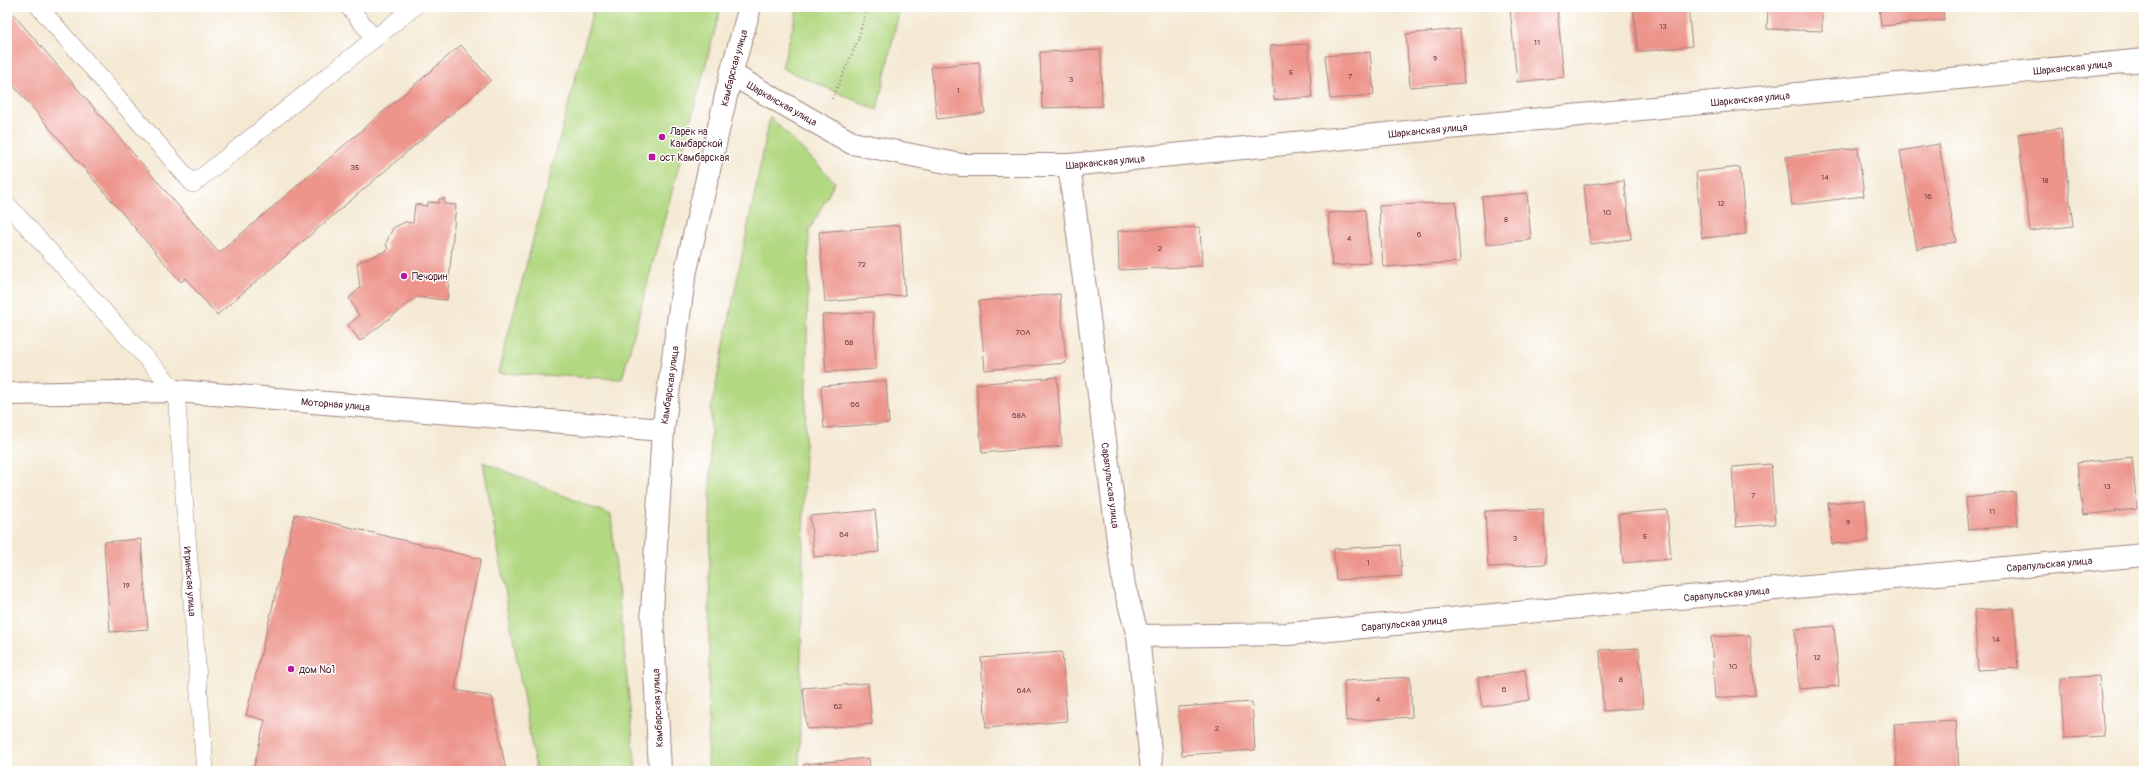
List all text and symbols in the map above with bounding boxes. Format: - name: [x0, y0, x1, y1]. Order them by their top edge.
- house number: 13: [1659, 22, 1667, 31]
- street label: Камбарская улица: [719, 28, 750, 107]
- house number: 11: [1534, 38, 1540, 47]
- house number: 9: [1433, 54, 1437, 63]
- street label: Шарканская улица: [2033, 58, 2113, 78]
- house number: 5: [1289, 68, 1293, 77]
- house number: 7: [1348, 72, 1353, 81]
- house number: 3: [1069, 75, 1074, 84]
- street label: Шарканская улица: [744, 79, 819, 129]
- house number: 1: [956, 86, 960, 95]
- street label: Шарканская улица: [1710, 90, 1791, 109]
- street label: Шарканская улица: [1388, 121, 1468, 141]
- place label: Ларёк на Камбарской: [669, 126, 723, 150]
- marker: Ларёк на Камбарской: [657, 132, 667, 142]
- marker: ост Камбарская: [647, 152, 657, 162]
- place label: ост Камбарская: [660, 152, 729, 164]
- street label: Шарканская улица: [1065, 153, 1146, 172]
- house number: 35: [351, 163, 359, 172]
- house number: 14: [1821, 173, 1829, 182]
- house number: 18: [2041, 176, 2049, 185]
- house number: 16: [1924, 192, 1932, 201]
- house number: 12: [1717, 199, 1725, 208]
- house number: 10: [1603, 208, 1612, 217]
- house number: 8: [1504, 215, 1508, 224]
- house number: 6: [1417, 230, 1422, 239]
- house number: 4: [1347, 234, 1352, 243]
- house number: 2: [1158, 244, 1163, 253]
- house number: 72: [858, 260, 867, 269]
- marker: Печорин: [399, 271, 409, 281]
- place label: Печорин: [412, 271, 448, 283]
- house number: 70А: [1016, 328, 1030, 337]
- house number: 68: [845, 338, 853, 347]
- street label: Камбарская улица: [659, 345, 682, 425]
- street label: Моторная улица: [300, 396, 371, 414]
- house number: 66: [850, 400, 860, 409]
- house number: 68А: [1012, 411, 1026, 420]
- street label: Сарапульская улица: [1098, 442, 1121, 529]
- house number: 13: [2103, 482, 2111, 491]
- house number: 7: [1751, 491, 1756, 500]
- house number: 11: [1989, 507, 1995, 516]
- house number: 9: [1846, 518, 1850, 527]
- house number: 64: [839, 530, 849, 539]
- house number: 5: [1643, 532, 1647, 541]
- house number: 3: [1513, 534, 1518, 543]
- street label: Игринская улица: [181, 546, 198, 617]
- street label: Сарапульская улица: [2006, 555, 2093, 575]
- house number: 1: [1366, 558, 1370, 567]
- house number: 19: [122, 581, 130, 590]
- street label: Сарапульская улица: [1683, 585, 1771, 604]
- street label: Сарапульская улица: [1361, 614, 1448, 634]
- house number: 14: [1992, 635, 2000, 644]
- house number: 12: [1813, 653, 1821, 662]
- house number: 10: [1729, 662, 1738, 671]
- marker: дом №1: [286, 664, 296, 674]
- place label: дом №1: [299, 664, 335, 676]
- street label: Камбарская улица: [650, 668, 666, 748]
- house number: 8: [1619, 675, 1623, 684]
- house number: 6: [1502, 685, 1507, 694]
- house number: 64А: [1017, 686, 1031, 695]
- house number: 4: [1376, 695, 1381, 704]
- house number: 62: [833, 702, 843, 711]
- house number: 2: [1215, 724, 1220, 733]

